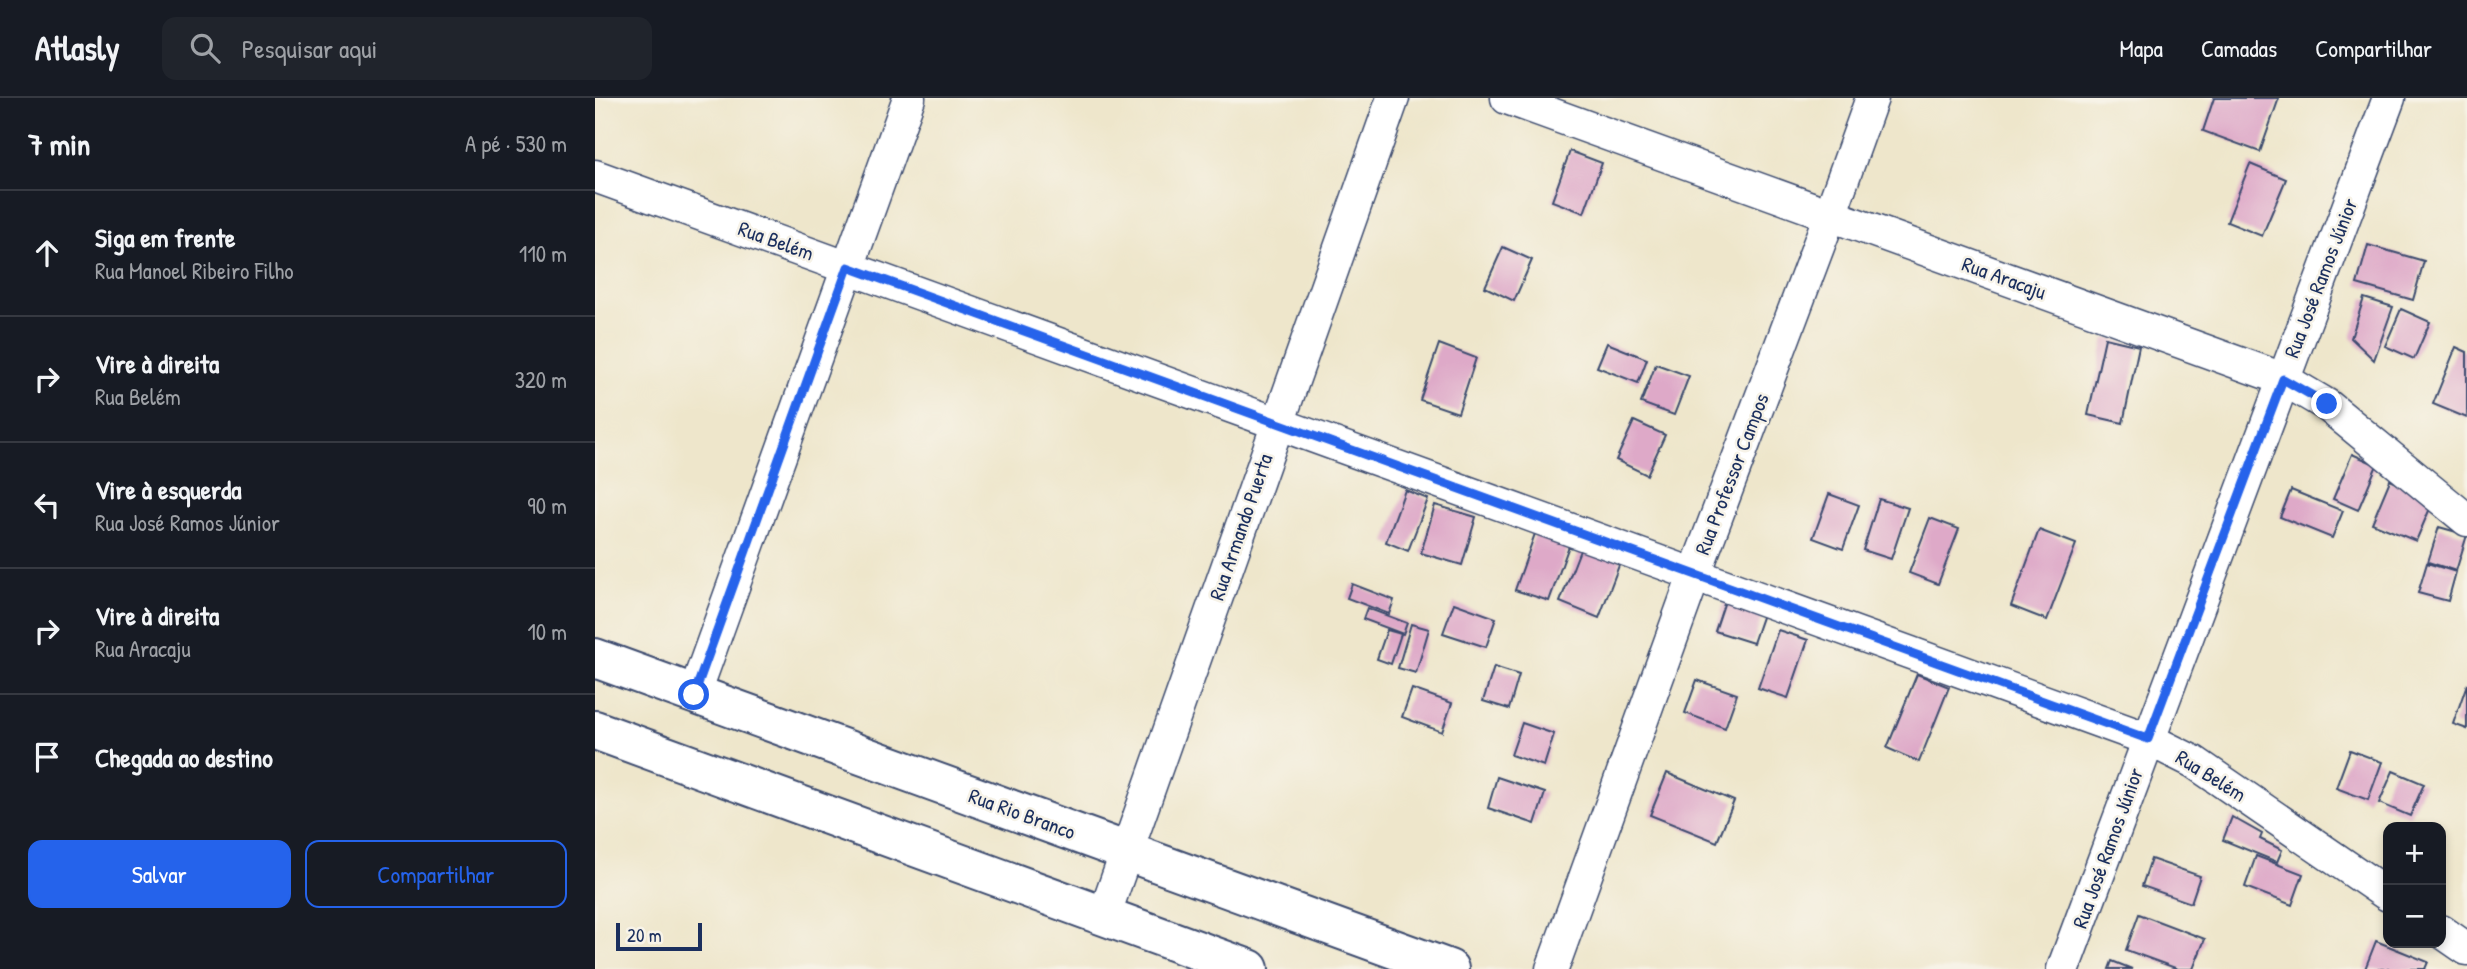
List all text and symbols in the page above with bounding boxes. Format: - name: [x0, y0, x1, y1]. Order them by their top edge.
- search box: [162, 17, 652, 80]
- text: Atlasly: [35, 26, 120, 70]
- icon: search: [186, 29, 224, 67]
- text: Pesquisar aqui: [242, 31, 377, 66]
- text: Mapa: [2120, 32, 2163, 64]
- text: Camadas: [2201, 32, 2277, 64]
- text: Compartilhar: [2315, 32, 2432, 64]
- text: 7 min: [28, 124, 90, 164]
- text: A pé · 530 m: [465, 128, 567, 159]
- street label: Rua José Ramos Júnior: [2277, 194, 2364, 362]
- street label: Rua Belém: [734, 214, 818, 268]
- text: Siga em frente: [95, 220, 235, 255]
- icon: ahead: [28, 234, 66, 272]
- text: 110 m: [519, 238, 567, 269]
- street label: Rua Aracaju: [1958, 249, 2051, 306]
- text: Rua Manoel Ribeiro Filho: [95, 255, 294, 286]
- text: Vire à direita: [95, 346, 219, 381]
- icon: right: [28, 360, 66, 398]
- text: 320 m: [515, 364, 567, 395]
- text: Rua Belém: [95, 381, 181, 412]
- route end: [2311, 388, 2342, 419]
- street label: Rua Professor Campos: [1687, 389, 1776, 559]
- street label: Rua Armando Puerta: [1202, 450, 1279, 604]
- text: Vire à esquerda: [95, 472, 241, 507]
- icon: left: [28, 486, 66, 524]
- text: 90 m: [527, 490, 567, 521]
- text: Rua José Ramos Júnior: [95, 507, 280, 538]
- text: Vire à direita: [95, 598, 219, 633]
- icon: right: [28, 612, 66, 650]
- text: 10 m: [527, 616, 567, 647]
- text: Rua Aracaju: [95, 633, 191, 664]
- route start: [678, 679, 709, 710]
- icon: arrive: [28, 738, 66, 776]
- text: Chegada ao destino: [95, 740, 273, 775]
- street label: Rua Belém: [2170, 743, 2252, 809]
- street label: Rua José Ramos Júnior: [2065, 764, 2150, 932]
- street label: Rua Rio Branco: [965, 781, 1080, 846]
- map controls: [2383, 822, 2446, 948]
- button: +: [2383, 822, 2446, 885]
- button: Salvar: [28, 840, 291, 908]
- button: Compartilhar: [305, 840, 567, 908]
- button: −: [2383, 885, 2446, 948]
- scale bar: [616, 920, 702, 952]
- text: 20 m: [627, 922, 662, 948]

